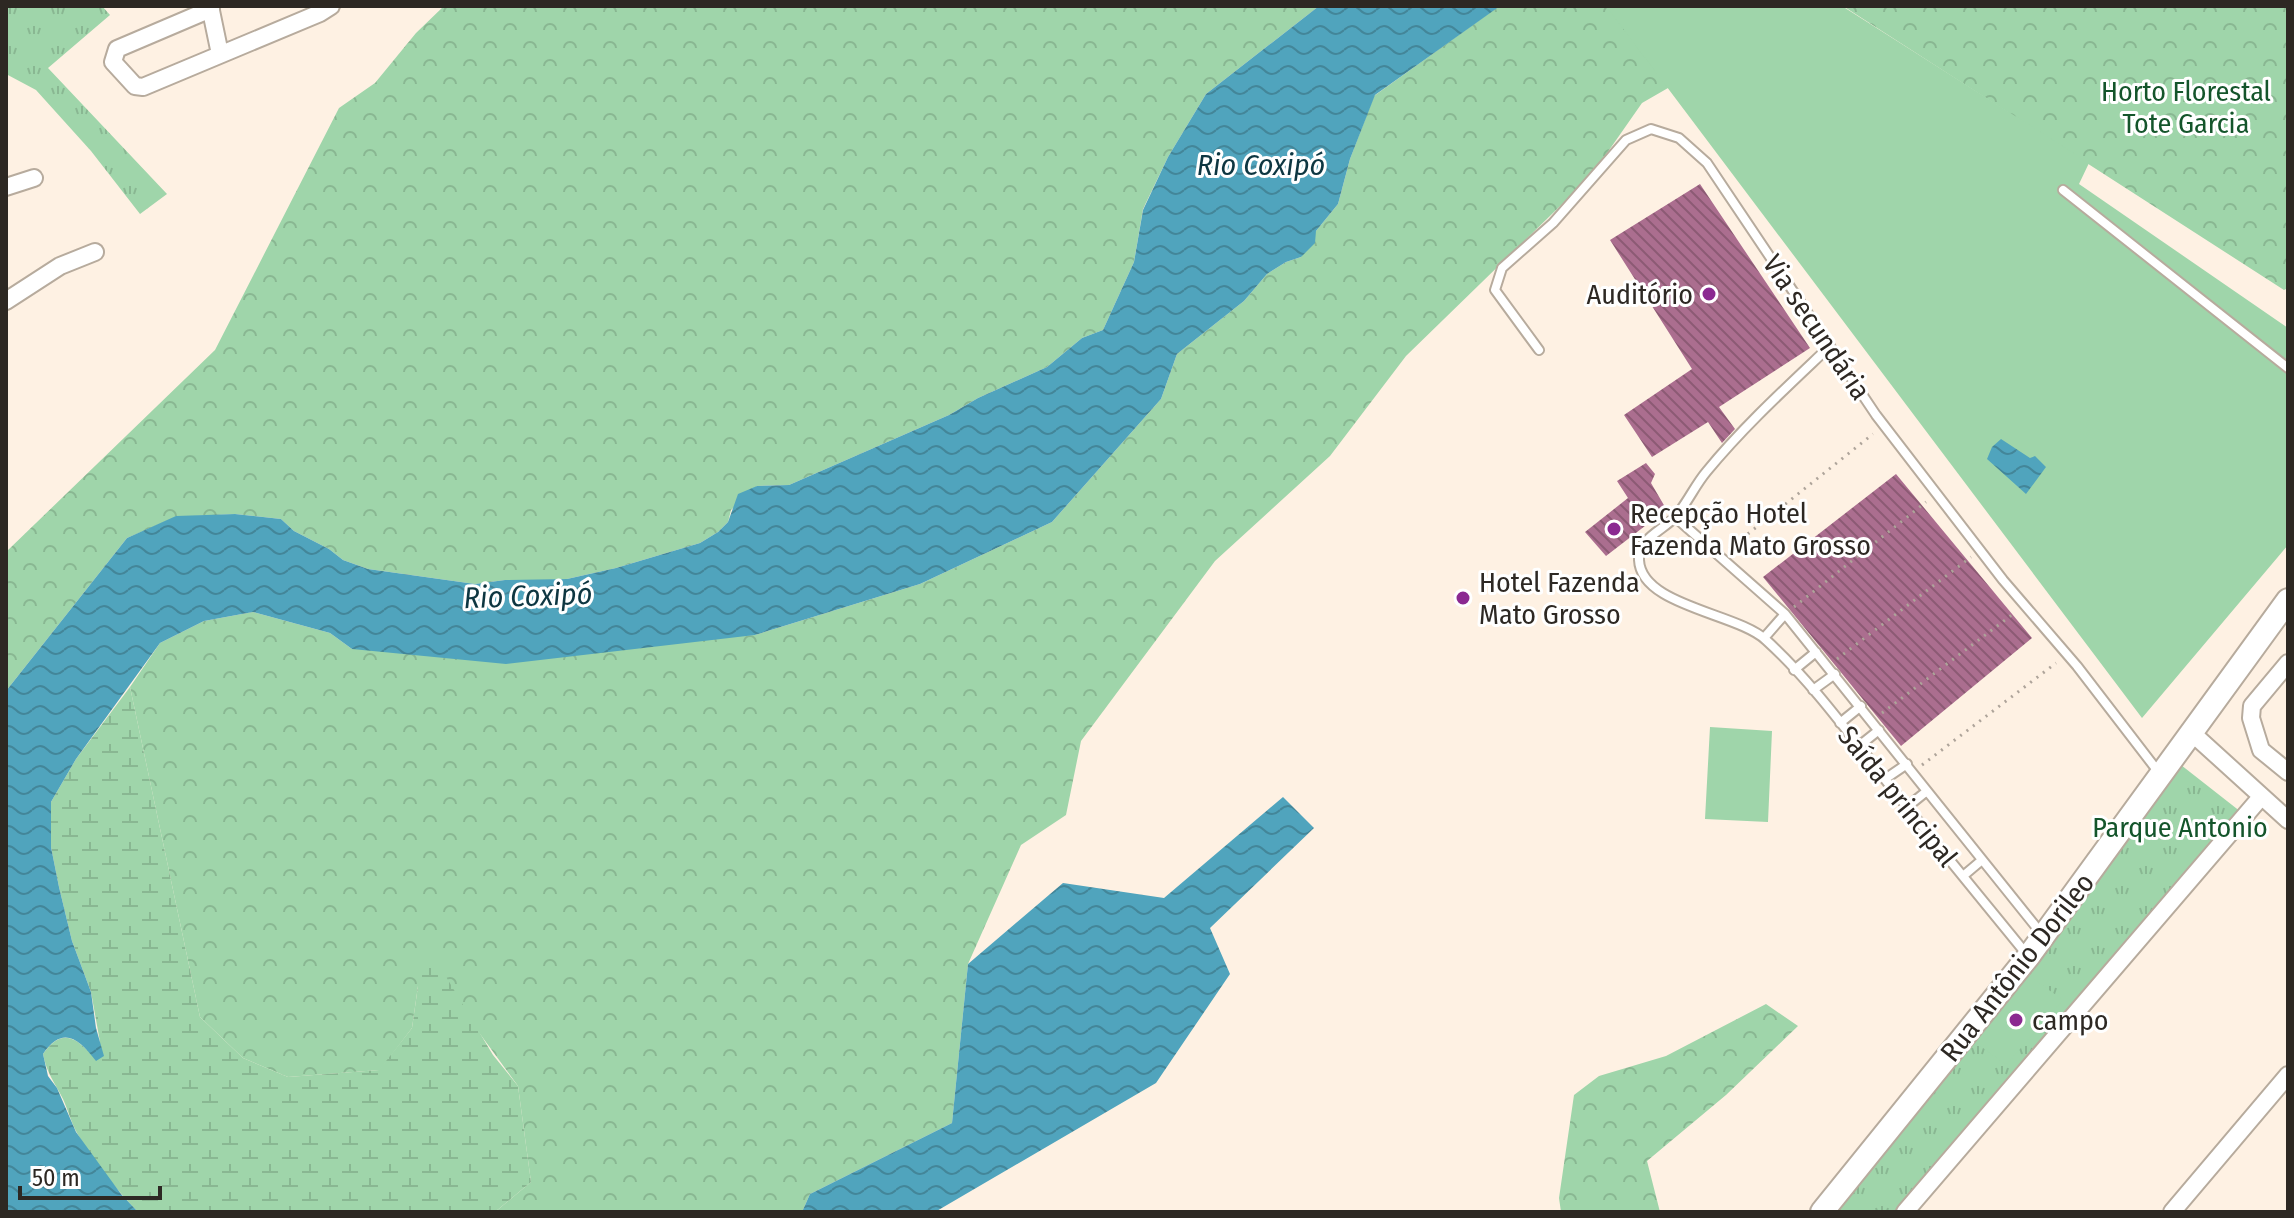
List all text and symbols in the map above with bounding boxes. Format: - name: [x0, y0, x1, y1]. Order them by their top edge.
- park label: Horto Florestal Tote Garcia: [2101, 75, 2271, 140]
- water label: Rio Coxipó: [1197, 147, 1325, 183]
- street label: Via secundária: [1756, 248, 1877, 406]
- place label: Auditório: [1587, 278, 1693, 311]
- marker: Auditório: [1700, 285, 1718, 303]
- place label: Recepção Hotel Fazenda Mato Grosso: [1630, 497, 1871, 562]
- marker: Recepção Hotel Fazenda Mato Grosso: [1605, 520, 1623, 538]
- place label: Hotel Fazenda Mato Grosso: [1479, 566, 1640, 631]
- water label: Rio Coxipó: [463, 576, 593, 616]
- marker: Hotel Fazenda Mato Grosso: [1454, 589, 1472, 607]
- street label: Saída principal: [1831, 719, 1964, 873]
- park label: Parque Antonio: [2092, 811, 2268, 844]
- street label: Rua Antônio Dorileo: [1934, 867, 2101, 1068]
- place label: campo: [2032, 1004, 2109, 1037]
- marker: campo: [2007, 1011, 2025, 1029]
- scale bar: [20, 1150, 160, 1200]
- text: 50 m: [32, 1164, 80, 1192]

